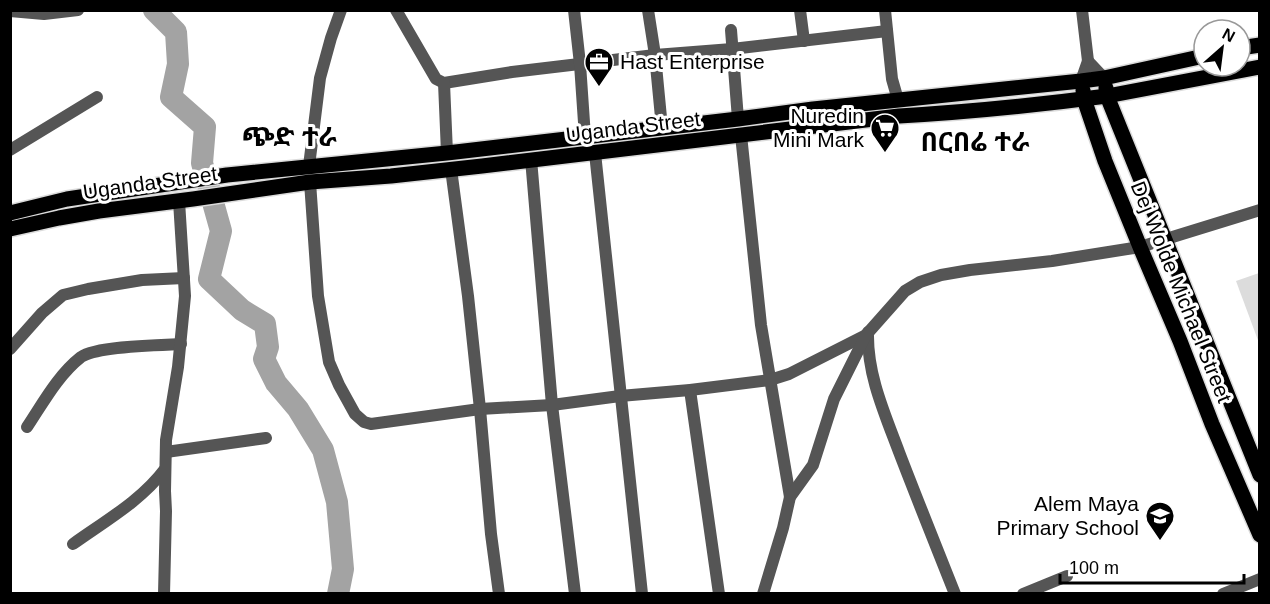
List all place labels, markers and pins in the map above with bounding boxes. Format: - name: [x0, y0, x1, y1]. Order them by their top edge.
- office icon: Hast Enterprise: [583, 46, 615, 88]
- place label: Hast Enterprise: [620, 50, 765, 73]
- place label: Nuredin Mini Mark: [773, 104, 864, 151]
- supermarket icon: Nuredin Mini Mark: [869, 112, 901, 154]
- place label: Alem Maya Primary School: [997, 492, 1139, 539]
- school or university icon: Alem Maya Primary School: [1144, 500, 1176, 542]

